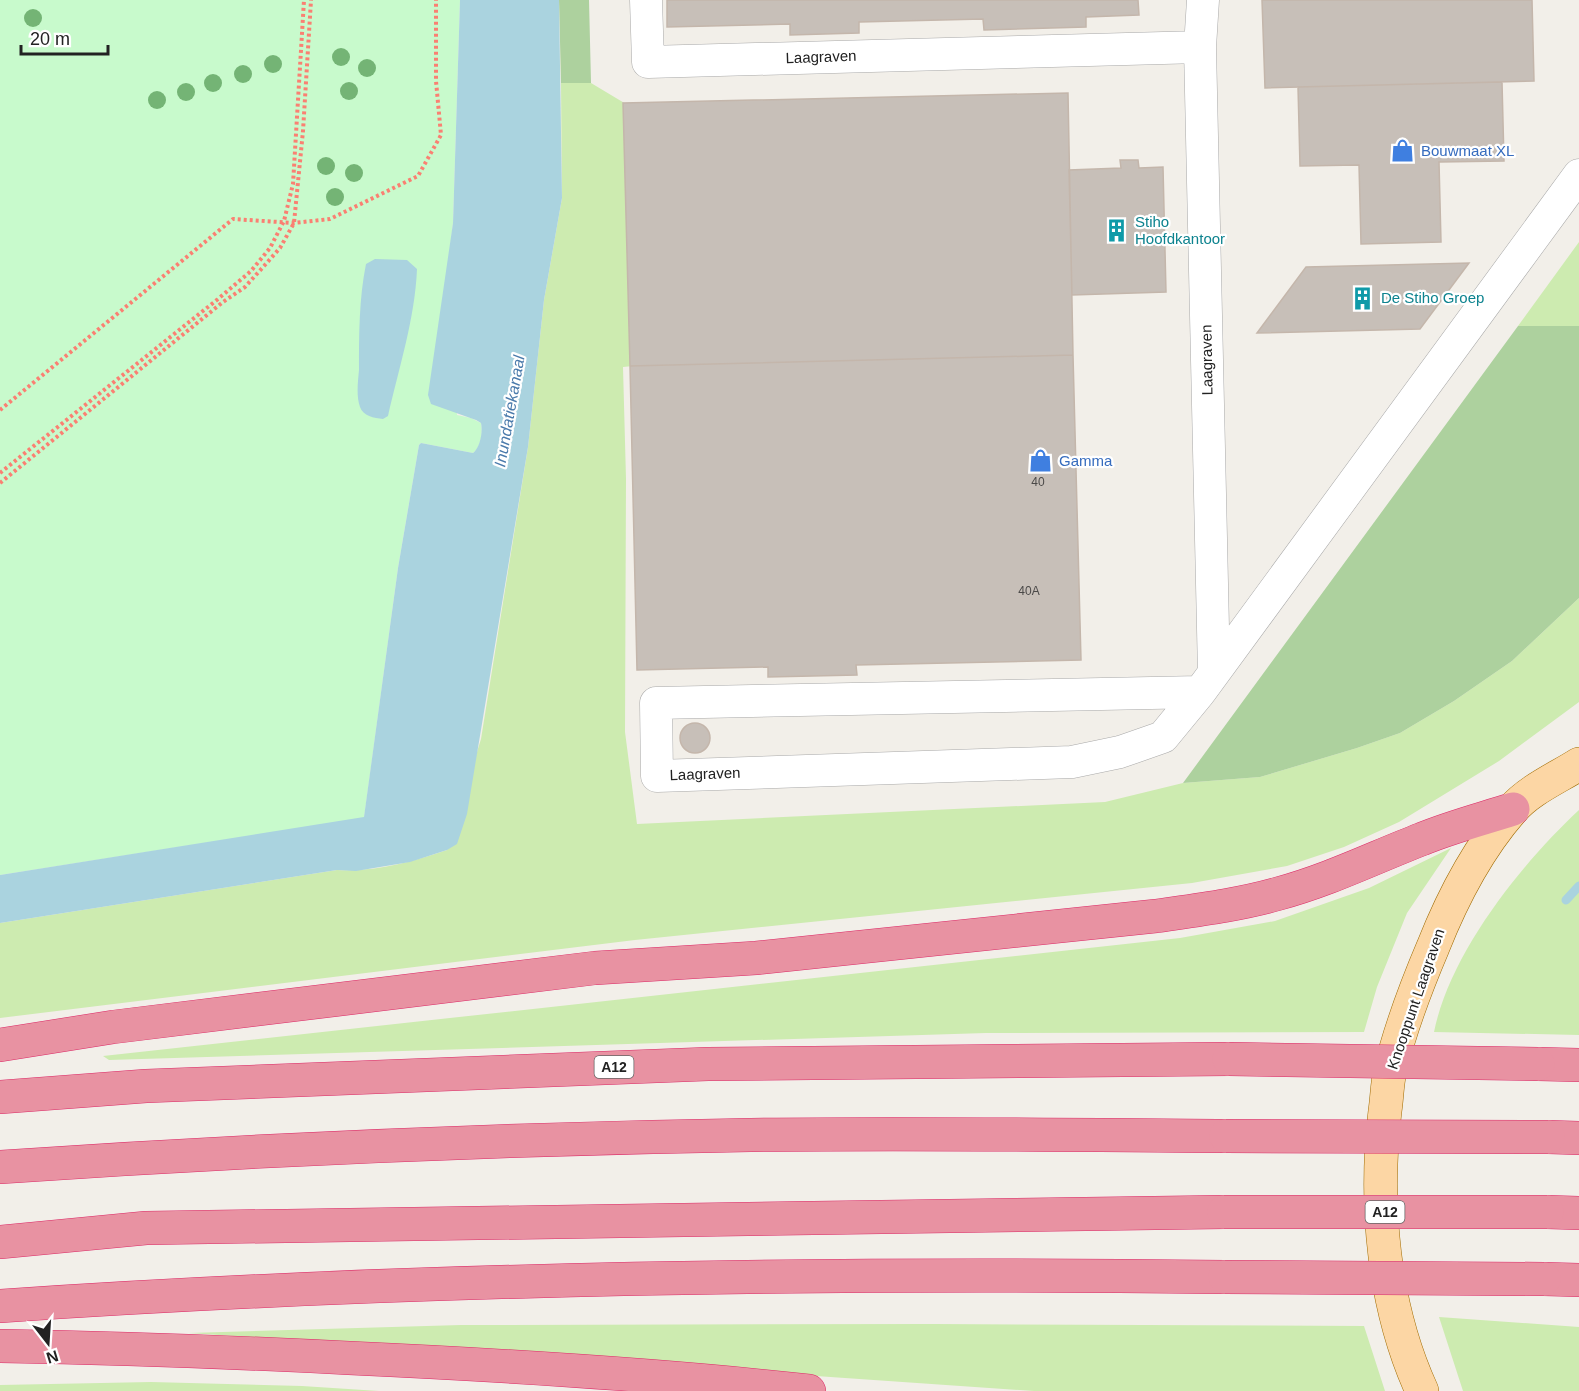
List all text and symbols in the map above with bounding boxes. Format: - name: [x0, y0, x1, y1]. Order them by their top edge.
- scale bar: [21, 18, 108, 56]
- text: 20 m: [30, 29, 70, 49]
- street label: Laagraven: [785, 47, 857, 66]
- shop icon: Bouwmaat XL: [1390, 138, 1416, 164]
- place label: Bouwmaat XL: [1421, 142, 1514, 159]
- place label: Stiho Hoofdkantoor: [1135, 213, 1225, 247]
- building icon: Stiho Hoofdkantoor: [1104, 218, 1130, 244]
- building icon: De Stiho Groep: [1350, 285, 1376, 311]
- place label: De Stiho Groep: [1381, 289, 1484, 306]
- street label: Laagraven: [1197, 324, 1216, 396]
- water label: Inundatiekanaal: [491, 354, 528, 468]
- shop icon: Gamma: [1028, 448, 1054, 474]
- place label: Gamma: [1059, 452, 1113, 469]
- house number: 40: [1031, 475, 1045, 489]
- house number: 40A: [1018, 584, 1040, 598]
- street label: Laagraven: [669, 764, 741, 783]
- street label: Knooppunt Laagraven: [1383, 926, 1448, 1071]
- road number: A12: [594, 1056, 634, 1078]
- road number: A12: [1366, 1201, 1404, 1223]
- north arrow: [18, 1313, 78, 1373]
- text: N: [44, 1347, 60, 1367]

